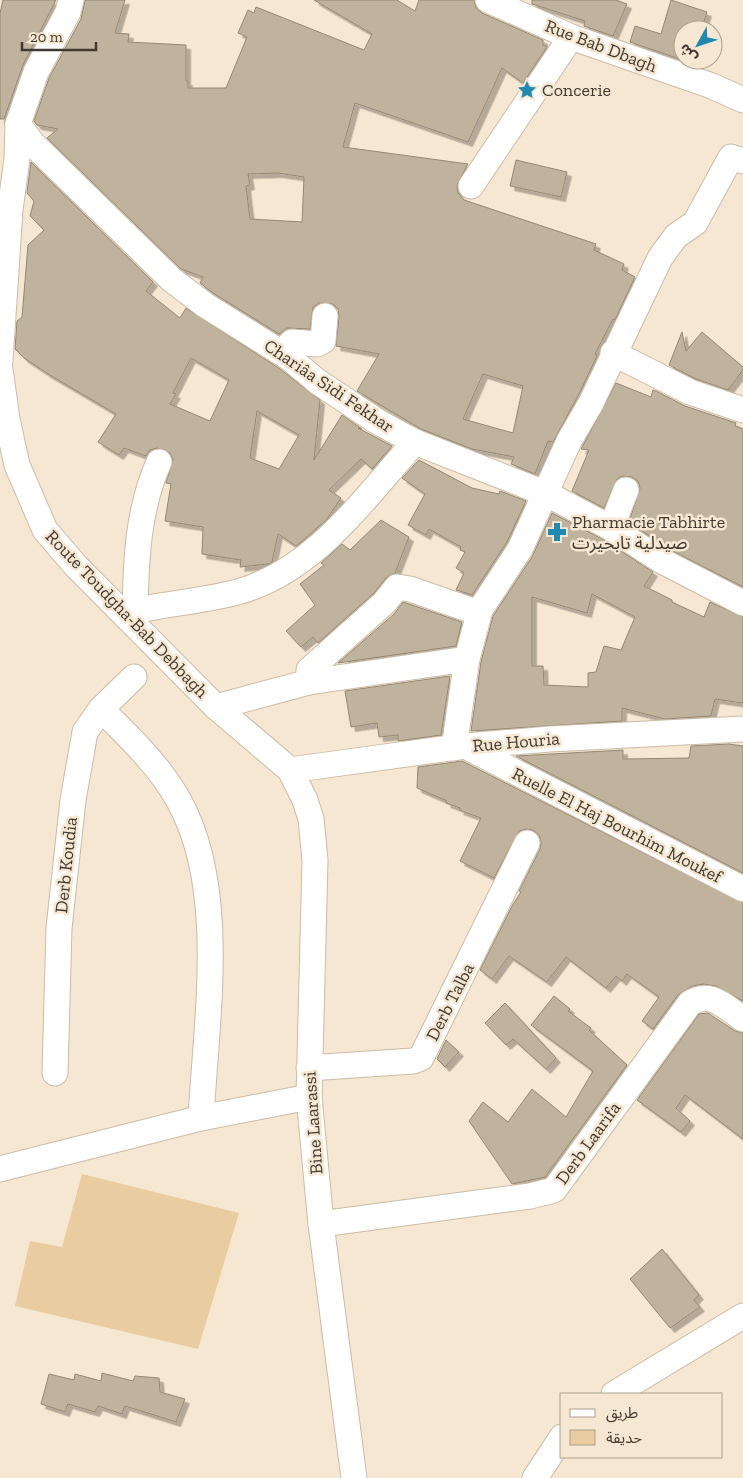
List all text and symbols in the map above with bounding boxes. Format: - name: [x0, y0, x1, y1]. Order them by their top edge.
- street label: Rue Bab Dbagh: [542, 15, 660, 77]
- scale bar: [22, 20, 96, 52]
- north arrow: [673, 20, 723, 70]
- text: 20 m: [30, 28, 63, 46]
- text: ش: [676, 40, 701, 66]
- place icon: Concerie: [516, 79, 538, 101]
- place label: Concerie: [542, 79, 611, 101]
- street label: Chariâa Sidi Fekhar: [260, 334, 398, 438]
- place label: Pharmacie Tabhirte صيدلية تابحيرت: [572, 511, 725, 554]
- pharmacy icon: Pharmacie Tabhirte صيدلية تابحيرت: [546, 521, 568, 543]
- street label: Route Toudgha-Bab Debbagh: [41, 525, 213, 703]
- street label: Rue Houria: [471, 727, 561, 757]
- street label: Ruelle El Haj Bourhim Moukef: [508, 762, 727, 888]
- street label: Derb Koudia: [50, 816, 82, 914]
- street label: Derb Talba: [421, 959, 479, 1045]
- street label: Bine Laarassi: [298, 1071, 328, 1175]
- street label: Derb Laarifa: [551, 1097, 625, 1189]
- legend: [560, 1393, 723, 1458]
- text: طريق: [606, 1404, 638, 1423]
- text: حديقة: [606, 1429, 642, 1447]

